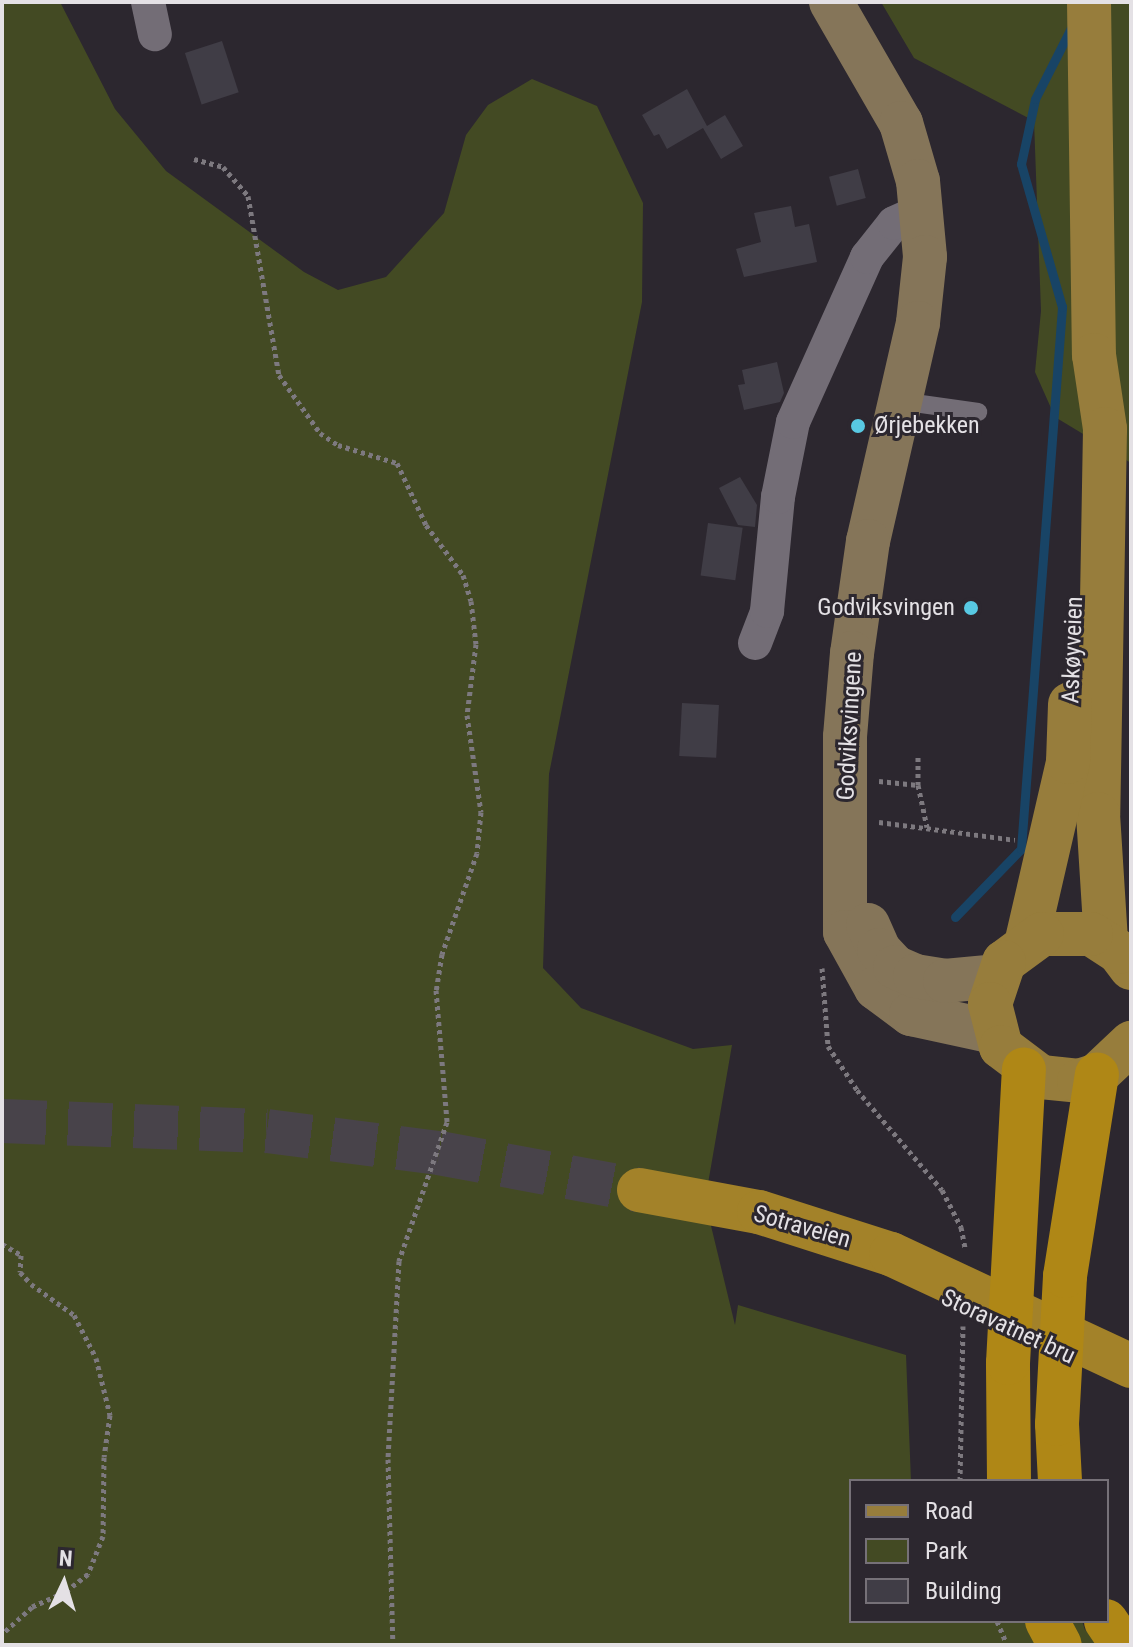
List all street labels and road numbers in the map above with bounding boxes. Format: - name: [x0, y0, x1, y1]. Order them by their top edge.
- street label: Askøyveien: [1057, 596, 1089, 704]
- street label: Godviksvingene: [832, 651, 868, 801]
- street label: Sotraveien: [750, 1199, 854, 1255]
- street label: Storavatnet bru: [936, 1283, 1080, 1371]

